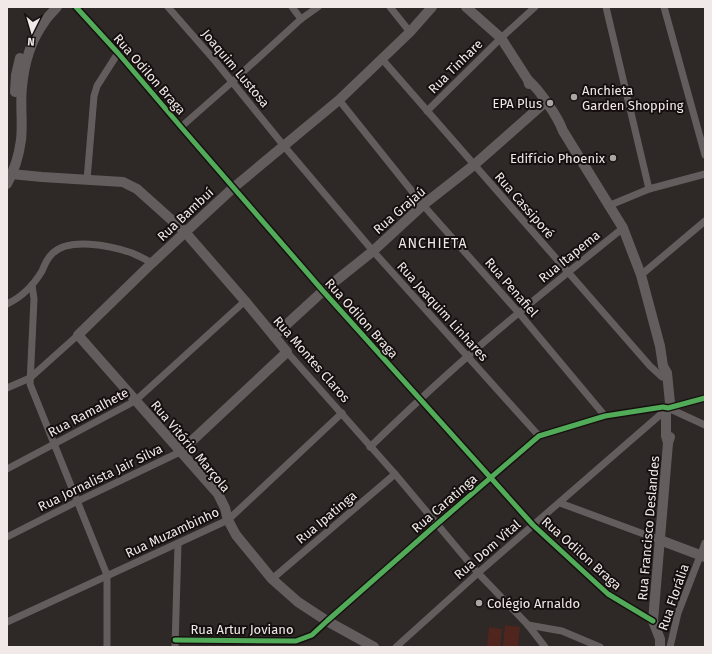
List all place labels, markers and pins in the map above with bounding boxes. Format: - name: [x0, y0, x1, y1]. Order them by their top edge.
- place label: Anchieta Garden Shopping: [582, 83, 684, 113]
- marker: Anchieta Garden Shopping: [569, 92, 579, 102]
- place label: EPA Plus: [493, 96, 542, 111]
- marker: EPA Plus: [545, 98, 555, 108]
- place label: Edifício Phoenix: [510, 151, 606, 166]
- marker: Edifício Phoenix: [608, 153, 618, 163]
- place label: Colégio Arnaldo: [487, 596, 580, 611]
- marker: Colégio Arnaldo: [474, 598, 484, 608]

